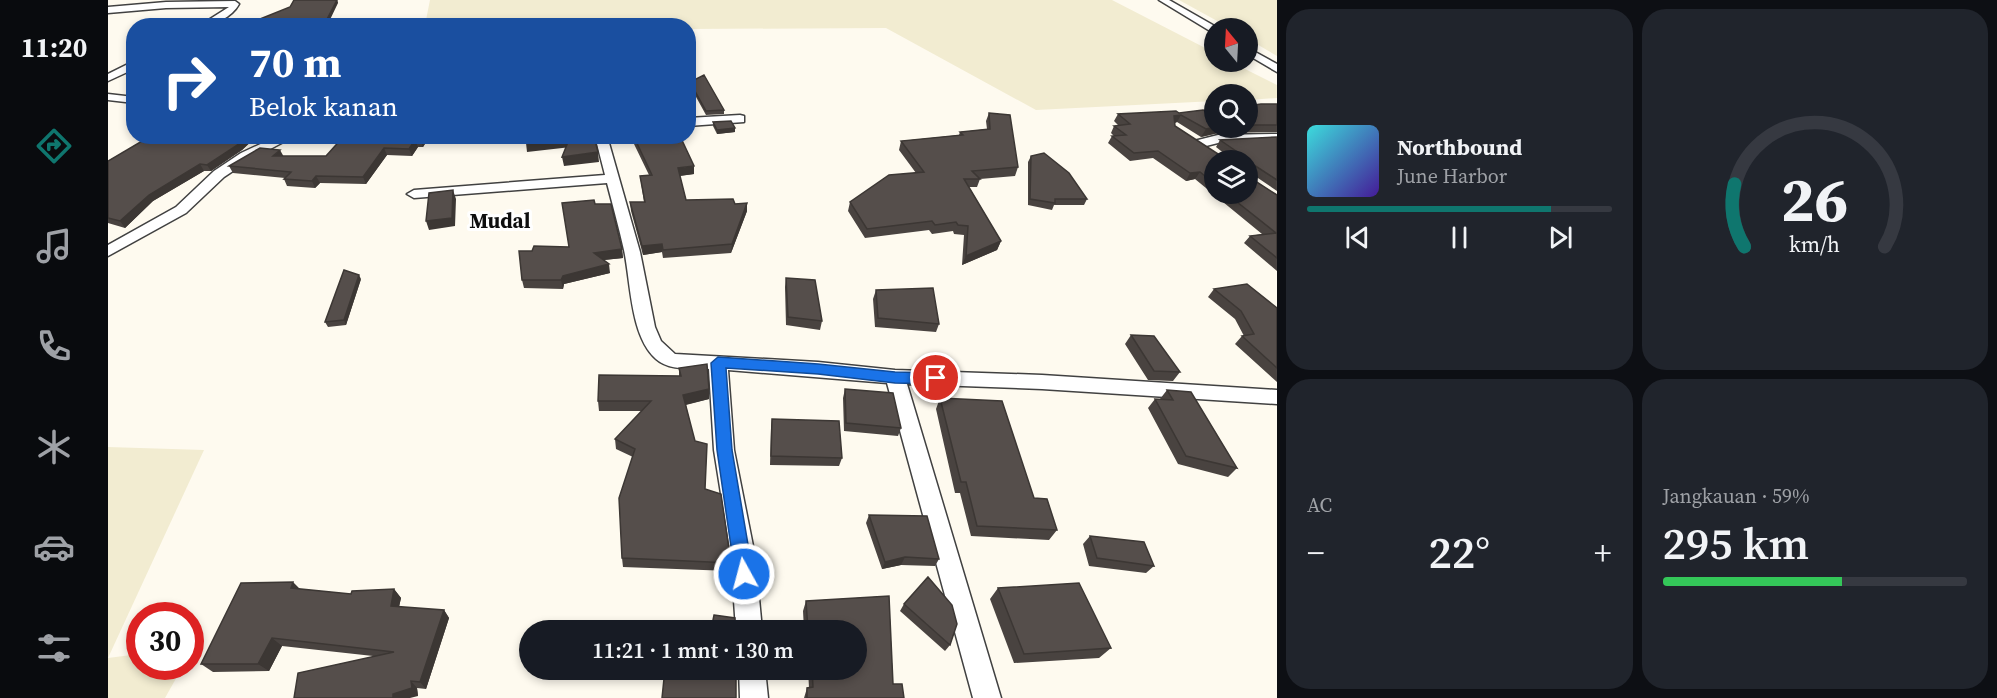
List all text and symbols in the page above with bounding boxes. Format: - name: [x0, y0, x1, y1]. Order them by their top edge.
- north arrow: [1204, 18, 1258, 72]
- map controls: [1204, 18, 1258, 204]
- text: 11:20: [21, 29, 87, 66]
- text: 70 m: [249, 33, 342, 91]
- icon: right: [150, 42, 228, 120]
- button: search: [1204, 84, 1258, 138]
- text: Belok kanan: [249, 88, 398, 125]
- icon: directions: [33, 125, 75, 167]
- text: Northbound: [1397, 132, 1522, 162]
- button: layers: [1204, 150, 1258, 204]
- text: 26: [1781, 156, 1849, 242]
- text: June Harbor: [1397, 162, 1507, 190]
- district label: Mudal: [470, 206, 531, 235]
- icon: previous: [1341, 221, 1374, 254]
- icon: pause: [1443, 221, 1476, 254]
- icon: next: [1544, 221, 1577, 254]
- icon: music: [33, 225, 75, 267]
- text: km/h: [1789, 230, 1840, 259]
- icon: phone: [33, 325, 75, 367]
- pin: [910, 352, 961, 403]
- icon: arrive: [919, 361, 952, 394]
- icon: climate: [33, 426, 75, 468]
- text: Jangkauan · 59%: [1663, 482, 1810, 510]
- text: AC: [1307, 491, 1332, 519]
- text: 295 km: [1663, 512, 1809, 574]
- text: 22°: [1428, 521, 1490, 583]
- icon: car: [33, 526, 75, 568]
- text: −: [1307, 530, 1325, 575]
- text: +: [1594, 530, 1612, 575]
- position arrow: [712, 542, 776, 606]
- speed limit sign: 30: [126, 602, 204, 680]
- icon: filters: [33, 627, 75, 669]
- text: 11:21 · 1 mnt · 130 m: [592, 635, 794, 665]

